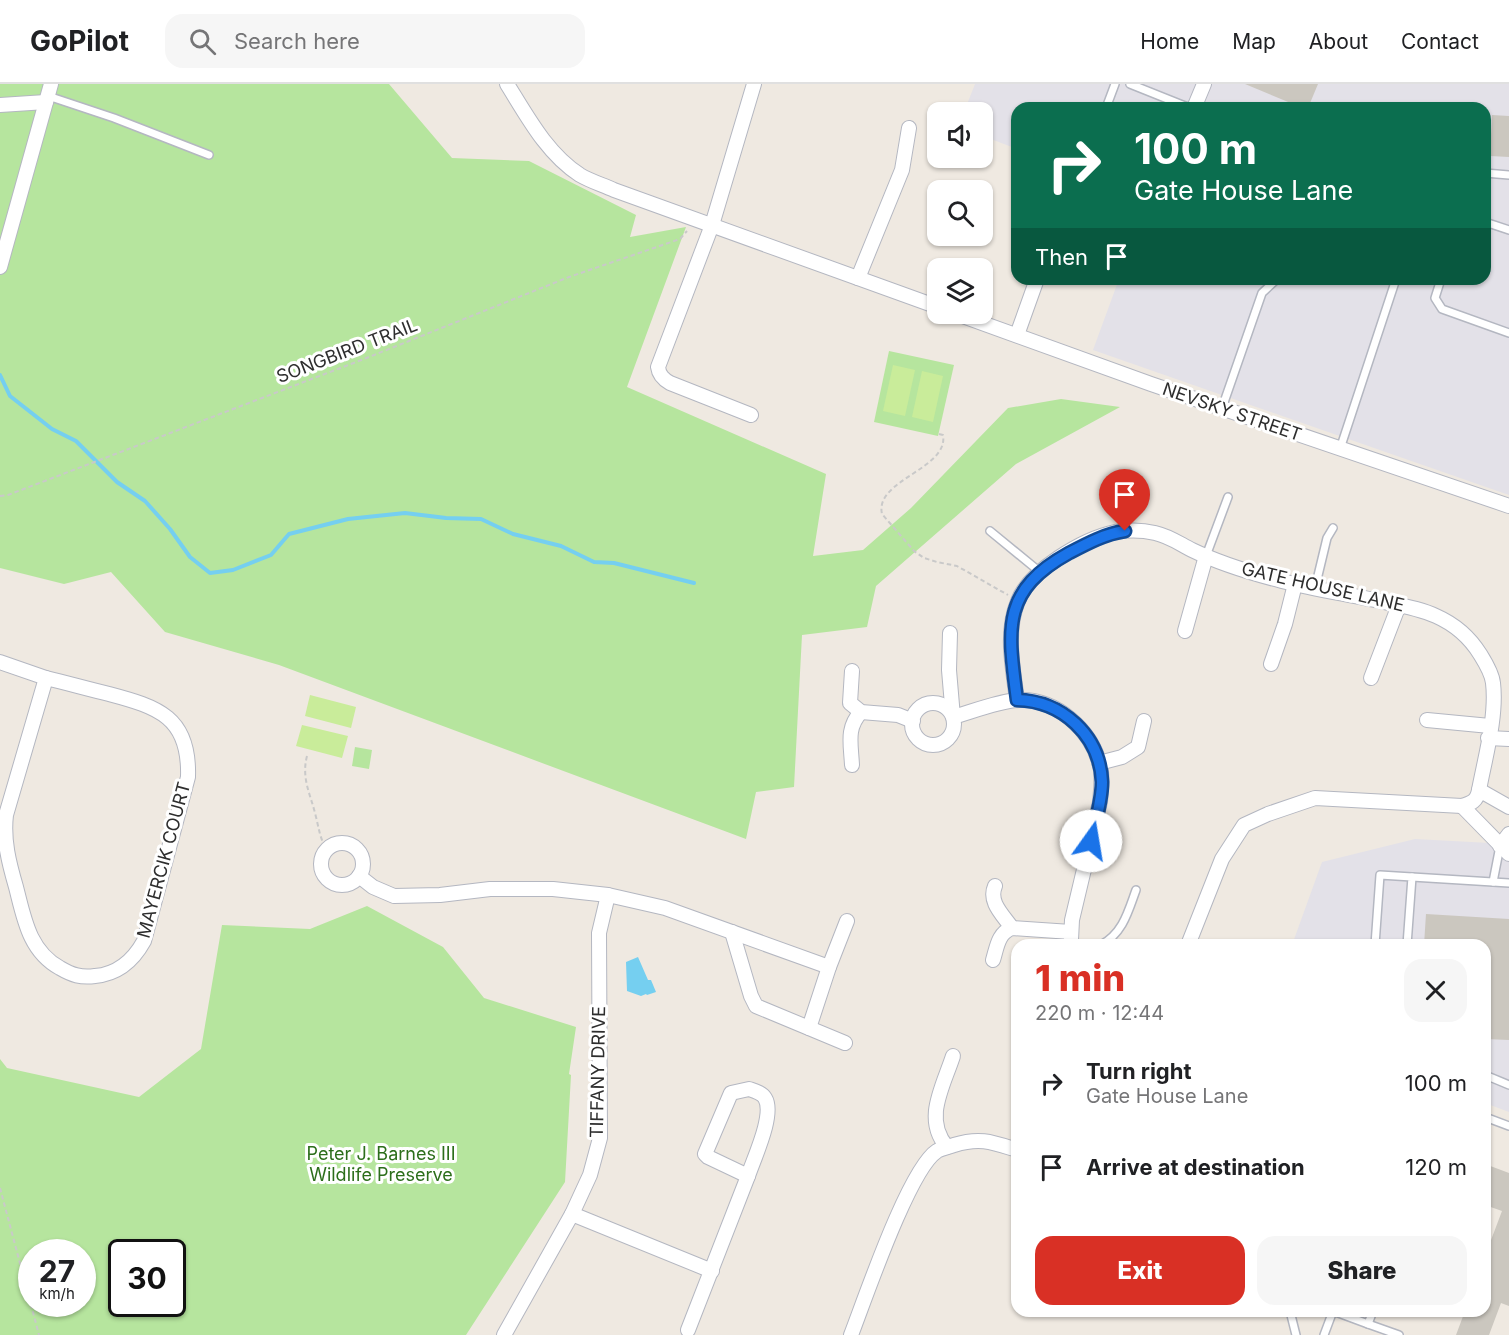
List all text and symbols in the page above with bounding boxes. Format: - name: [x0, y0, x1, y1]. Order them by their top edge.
- search box: [165, 14, 585, 68]
- text: GoPilot: [30, 24, 129, 58]
- icon: search: [186, 25, 219, 58]
- text: Search here: [234, 28, 360, 54]
- text: Home: [1140, 29, 1199, 54]
- text: Map: [1232, 29, 1276, 54]
- text: About: [1309, 29, 1368, 54]
- text: Contact: [1401, 29, 1479, 54]
- map controls: [927, 102, 993, 324]
- button: sound: [927, 102, 993, 168]
- text: 100 m: [1134, 123, 1257, 174]
- icon: right: [1035, 126, 1113, 204]
- text: Gate House Lane: [1134, 174, 1353, 207]
- button: search: [927, 180, 993, 246]
- icon: arrive: [1100, 240, 1133, 273]
- text: Then: [1035, 244, 1088, 270]
- button: layers: [927, 258, 993, 324]
- street label: SONGBIRD TRAIL: [273, 314, 420, 387]
- street label: NEVSKY STREET: [1160, 378, 1304, 445]
- pin: [1099, 469, 1150, 531]
- icon: arrive: [1108, 478, 1141, 511]
- street label: GATE HOUSE LANE: [1240, 558, 1407, 615]
- street label: MAYERCIK COURT: [133, 780, 194, 940]
- position arrow: [1059, 809, 1123, 873]
- text: 1 min: [1035, 956, 1125, 1000]
- button: close: [1404, 959, 1467, 1022]
- text: 220 m · 12:44: [1035, 1001, 1164, 1025]
- street label: TIFFANY DRIVE: [586, 1006, 609, 1138]
- text: Turn right: [1086, 1058, 1192, 1084]
- icon: right: [1035, 1067, 1068, 1100]
- text: 100 m: [1405, 1070, 1467, 1096]
- text: Gate House Lane: [1086, 1084, 1248, 1108]
- park label: Peter J. Barnes III Wildlife Preserve: [307, 1143, 456, 1185]
- icon: arrive: [1035, 1151, 1068, 1184]
- text: Arrive at destination: [1086, 1154, 1305, 1180]
- text: 120 m: [1405, 1154, 1467, 1180]
- button: Exit: [1035, 1236, 1245, 1305]
- button: Share: [1257, 1236, 1467, 1305]
- speed limit sign: 30: [108, 1239, 186, 1317]
- text: 27: [39, 1253, 75, 1289]
- text: km/h: [39, 1284, 75, 1303]

